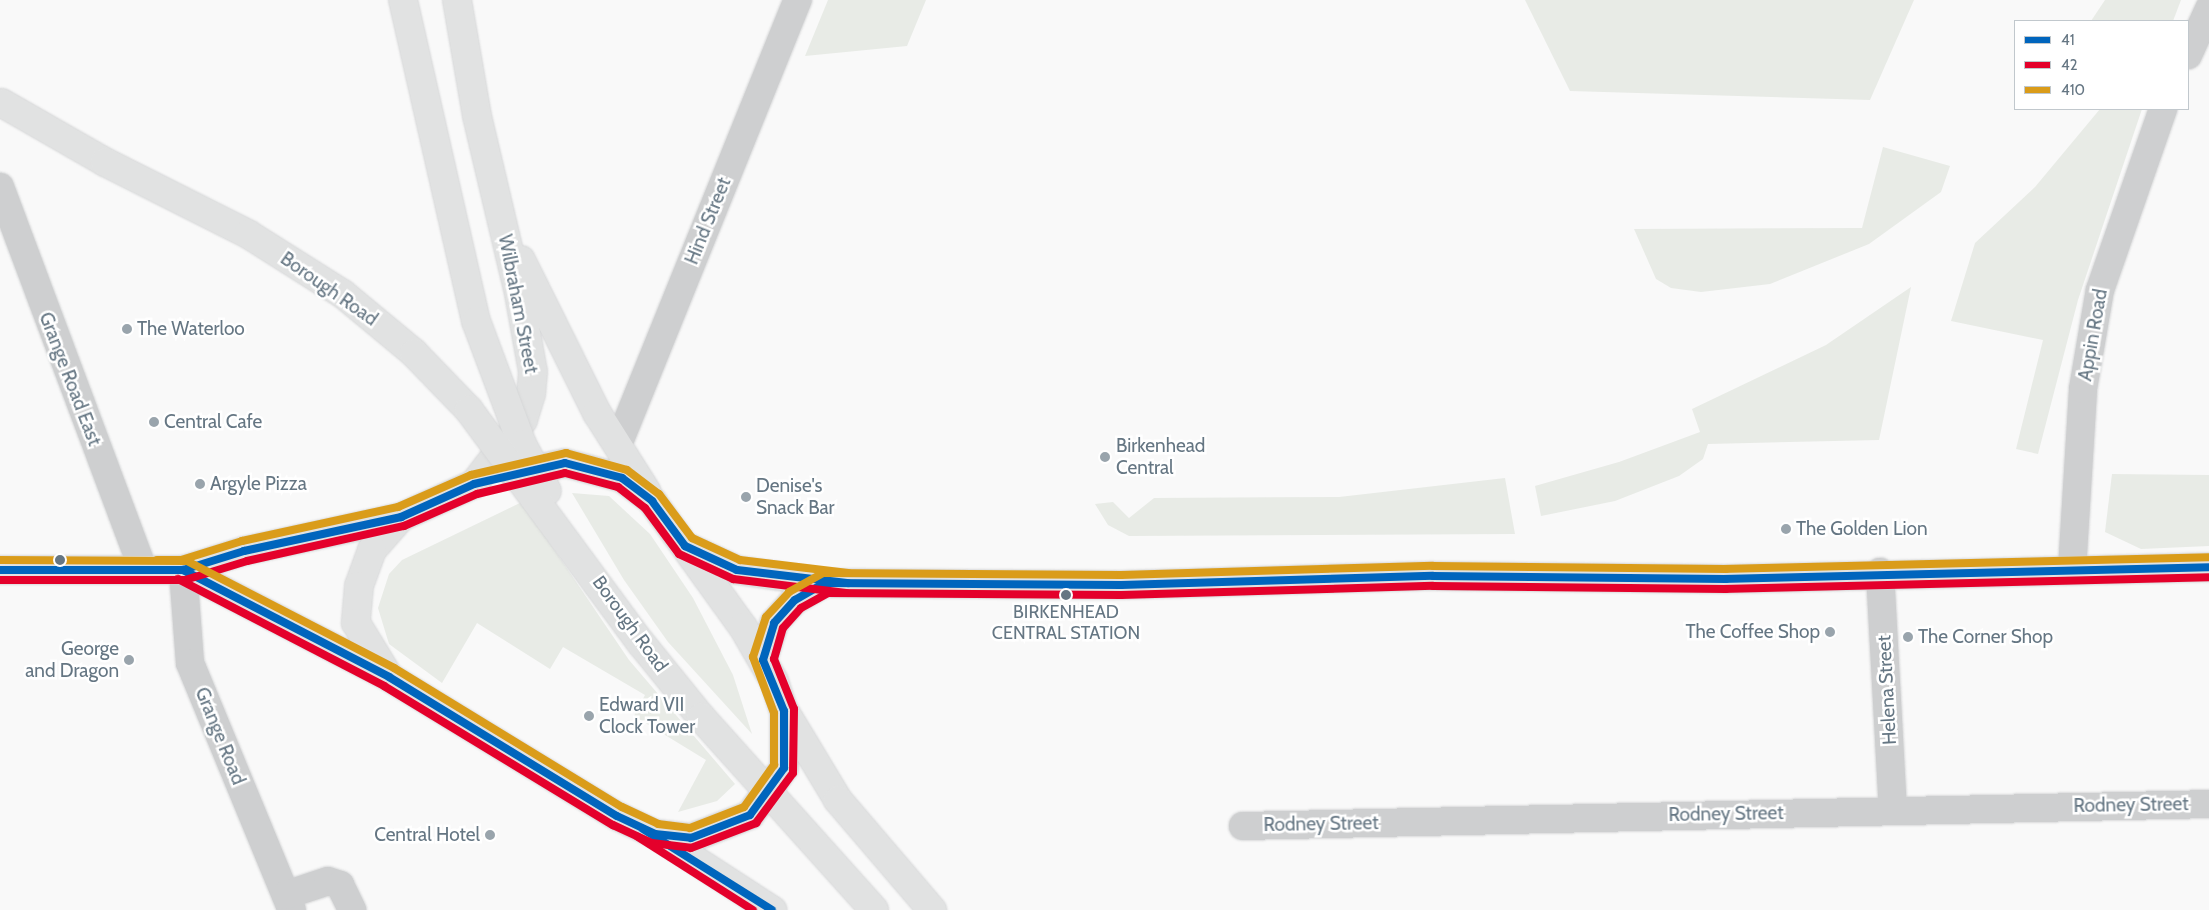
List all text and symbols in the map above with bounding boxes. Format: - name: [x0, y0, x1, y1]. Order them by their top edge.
- legend: [2014, 20, 2189, 110]
- text: 41: [2061, 31, 2075, 49]
- text: 42: [2061, 56, 2078, 74]
- text: 410: [2061, 81, 2085, 99]
- street label: Hind Street: [680, 174, 736, 268]
- street label: Wilbraham Street: [493, 233, 543, 375]
- street label: Borough Road: [276, 247, 382, 331]
- street label: Appin Road: [2074, 287, 2112, 383]
- street label: Grange Road East: [34, 309, 106, 449]
- place label: The Waterloo: [137, 318, 245, 340]
- marker: The Waterloo: [121, 323, 133, 335]
- place label: Central Cafe: [164, 411, 262, 433]
- marker: Central Cafe: [148, 416, 160, 428]
- place label: Birkenhead Central: [1116, 435, 1205, 479]
- marker: Birkenhead Central: [1098, 450, 1112, 464]
- place label: Argyle Pizza: [210, 473, 307, 495]
- place label: Denise's Snack Bar: [756, 475, 835, 519]
- marker: Argyle Pizza: [194, 478, 206, 490]
- marker: Denise's Snack Bar: [740, 491, 752, 503]
- place label: The Golden Lion: [1796, 518, 1928, 540]
- marker: The Golden Lion: [1780, 523, 1792, 535]
- unlabelled marker: [55, 555, 65, 565]
- street label: Borough Road: [588, 572, 672, 676]
- marker: BIRKENHEAD CENTRAL STATION: [1061, 590, 1071, 600]
- place label: BIRKENHEAD CENTRAL STATION: [992, 602, 1140, 644]
- place label: The Coffee Shop: [1685, 621, 1820, 643]
- marker: The Coffee Shop: [1824, 626, 1836, 638]
- place label: The Corner Shop: [1918, 626, 2053, 648]
- marker: The Corner Shop: [1902, 631, 1914, 643]
- street label: Helena Street: [1873, 635, 1901, 745]
- place label: George and Dragon: [25, 638, 119, 682]
- marker: George and Dragon: [123, 654, 135, 666]
- street label: Grange Road: [190, 684, 250, 788]
- place label: Edward VII Clock Tower: [599, 694, 695, 738]
- marker: Edward VII Clock Tower: [583, 710, 595, 722]
- street label: Rodney Street: [2073, 793, 2189, 817]
- street label: Rodney Street: [1668, 802, 1784, 826]
- street label: Rodney Street: [1263, 812, 1379, 836]
- place label: Central Hotel: [374, 824, 480, 846]
- marker: Central Hotel: [484, 829, 496, 841]

